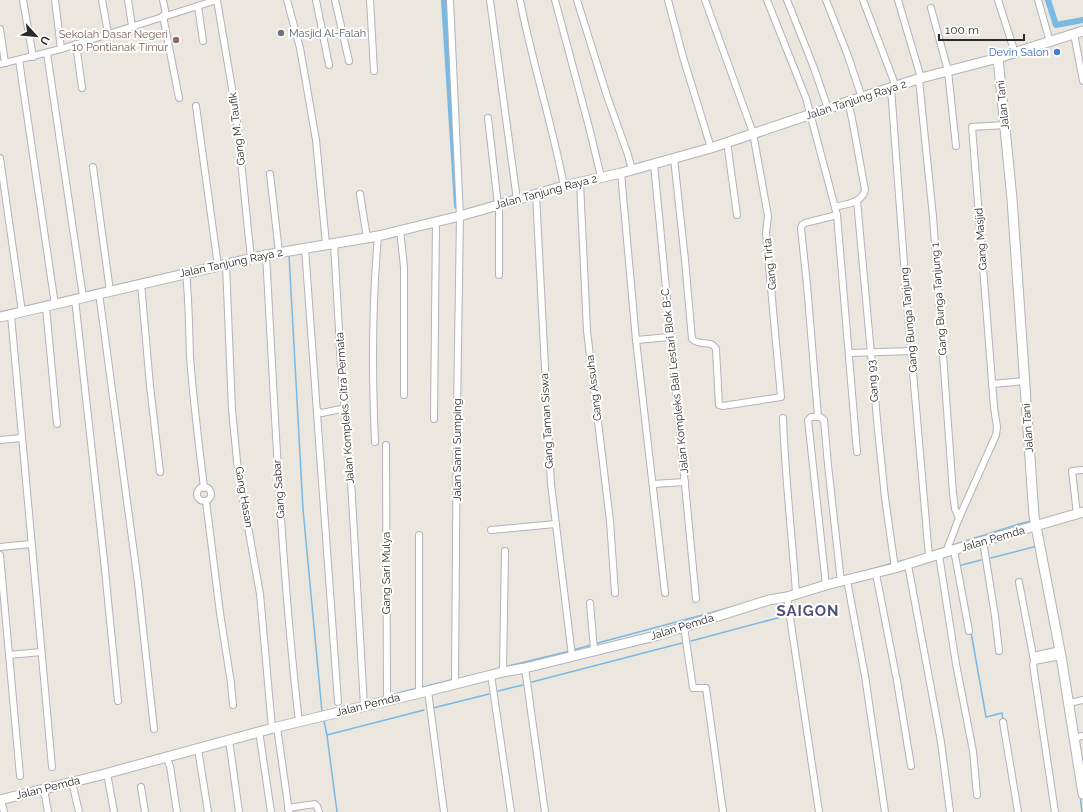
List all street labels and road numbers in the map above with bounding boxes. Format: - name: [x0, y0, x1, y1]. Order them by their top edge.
- street label: Jalan Tanjung Raya 2: [804, 77, 908, 122]
- street label: Jalan Tani: [994, 80, 1012, 130]
- street label: Gang M. Taufik: [226, 92, 248, 166]
- street label: Jalan Tanjung Raya 2: [493, 172, 599, 212]
- street label: Gang Masjid: [972, 207, 990, 271]
- street label: Gang Tirta: [761, 237, 779, 291]
- street label: Gang Bunga Tanjung 1: [929, 242, 949, 356]
- street label: Jalan Tanjung Raya 2: [178, 246, 284, 280]
- street label: Gang Bunga Tanjung: [898, 267, 920, 373]
- street label: Jalan Kompleks Bali Lestari Blok B-C: [659, 287, 691, 474]
- street label: Jalan Kompleks Citra Permata: [333, 332, 357, 484]
- street label: Gang Assuha: [583, 354, 605, 422]
- street label: Gang 93: [865, 359, 881, 403]
- street label: Gang Taman Siswa: [538, 373, 556, 469]
- street label: Jalan Sami Sumping: [451, 398, 464, 502]
- street label: Jalan Tani: [1020, 403, 1036, 453]
- street label: Gang Sabar: [270, 459, 288, 519]
- street label: Gang Hasan: [232, 466, 256, 528]
- street label: Jalan Pemda: [960, 524, 1026, 554]
- street label: Gang Sari Mulya: [380, 532, 393, 614]
- street label: Jalan Pemda: [649, 611, 715, 643]
- street label: Jalan Pemda: [335, 691, 401, 719]
- street label: Jalan Pemda: [15, 774, 81, 802]

